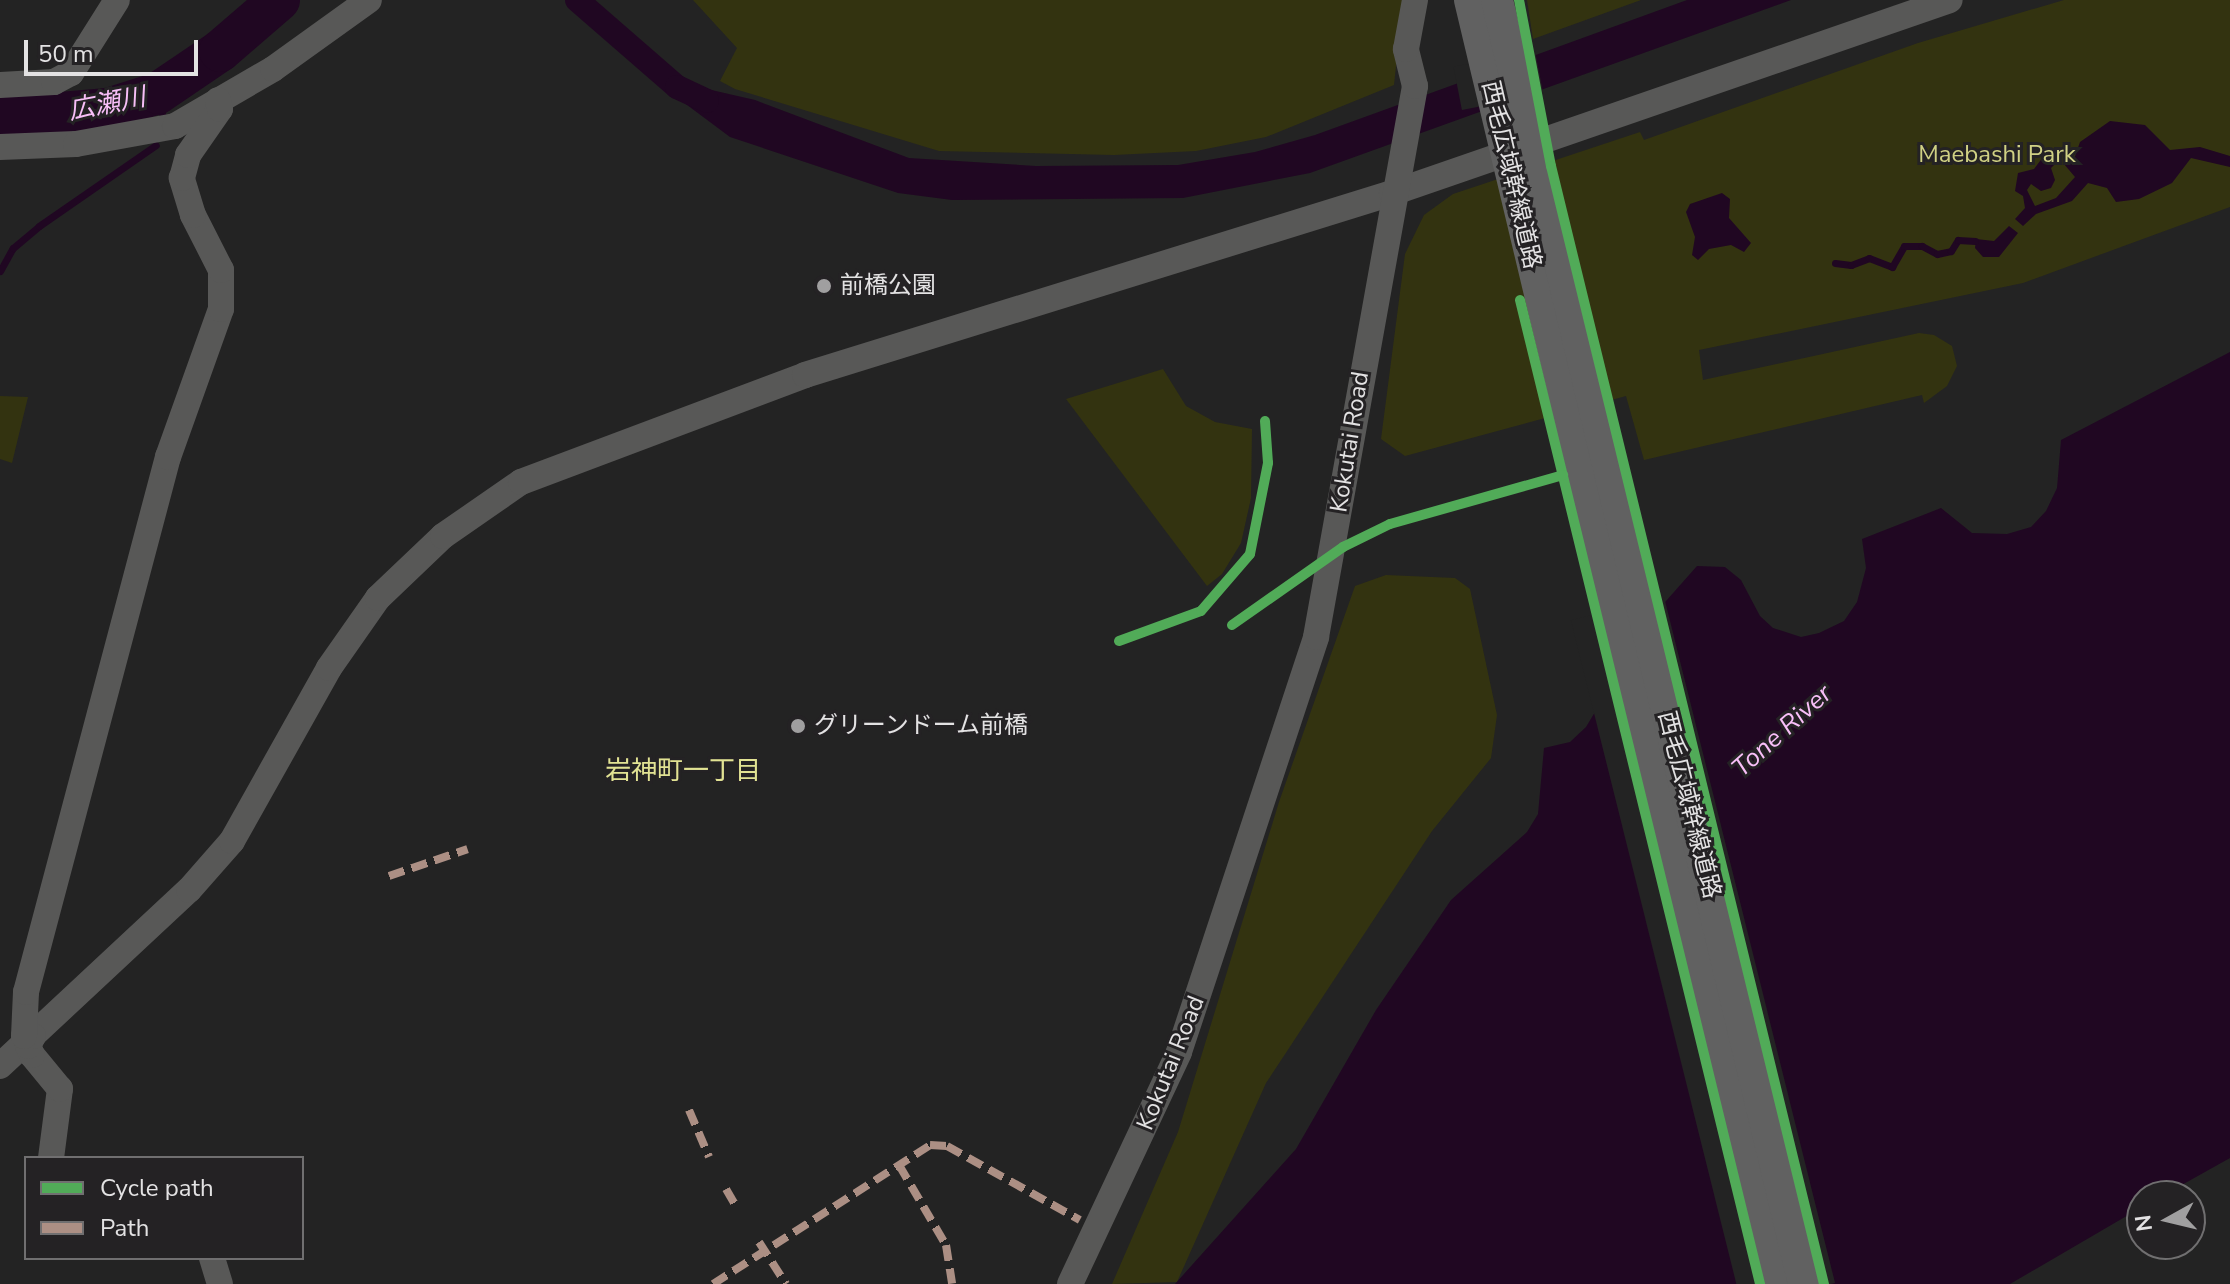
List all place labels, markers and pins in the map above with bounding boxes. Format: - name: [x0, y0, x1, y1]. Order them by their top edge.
- place label: 前橋公園: [840, 272, 936, 300]
- marker: 前橋公園: [815, 277, 833, 295]
- place label: グリーンドーム前橋: [814, 712, 1030, 740]
- marker: グリーンドーム前橋: [789, 717, 807, 735]

